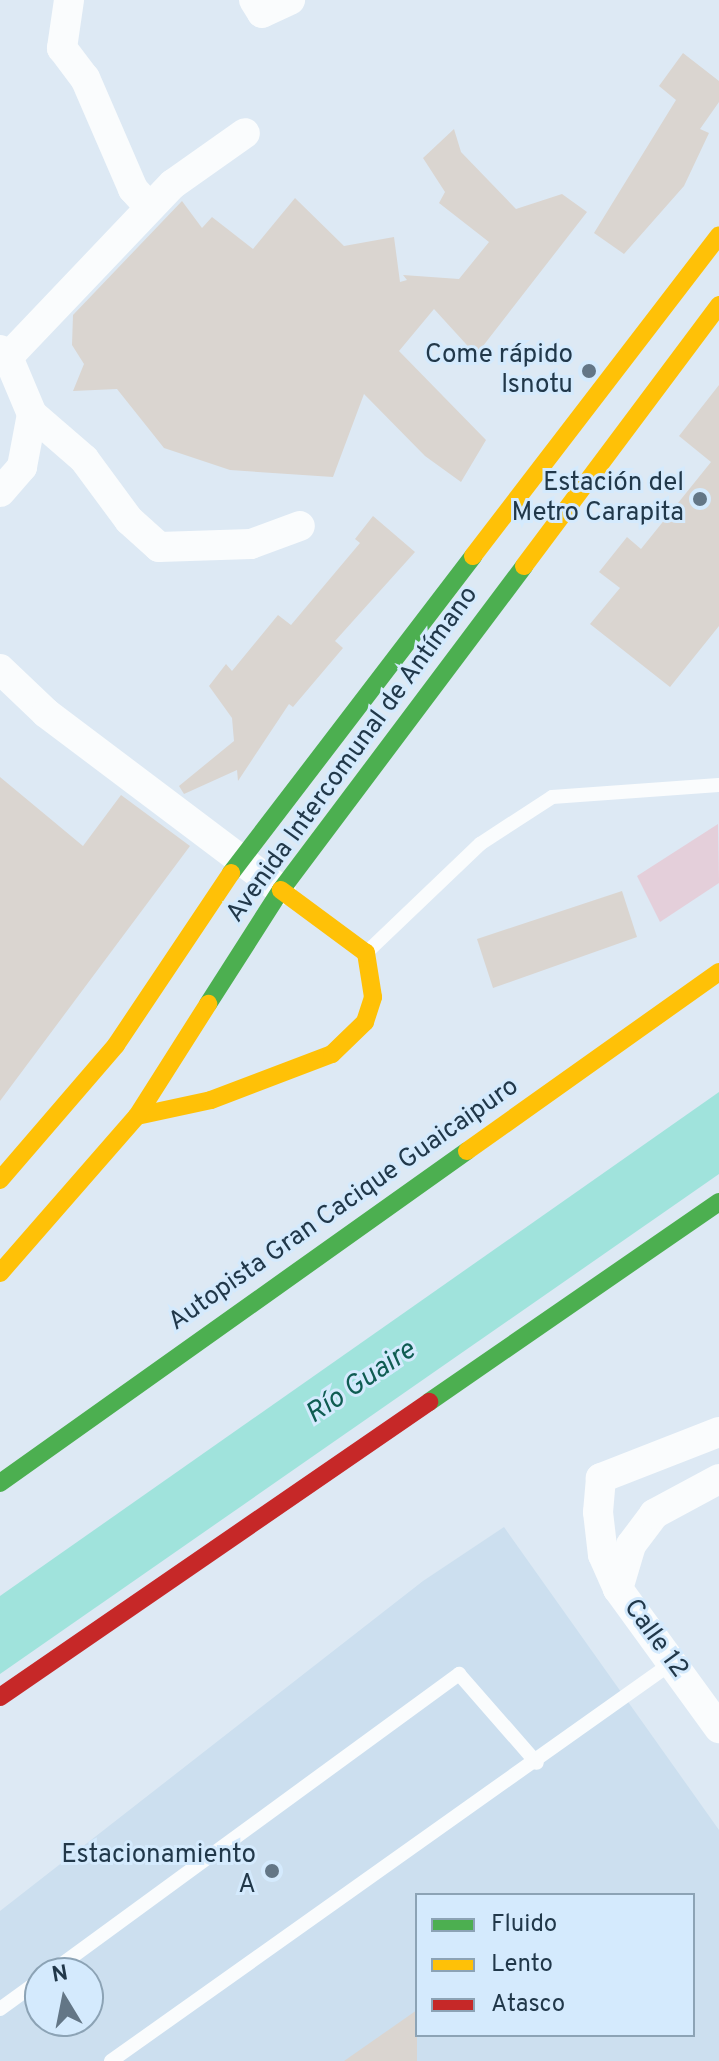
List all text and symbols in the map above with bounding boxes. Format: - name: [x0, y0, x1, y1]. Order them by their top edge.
- place label: Come rápido Isnotu: [425, 340, 573, 402]
- marker: Come rápido Isnotu: [580, 362, 598, 380]
- place label: Estación del Metro Carapita: [511, 468, 684, 530]
- marker: Estación del Metro Carapita: [691, 490, 709, 508]
- street label: Avenida Intercomunal de Antímano: [220, 580, 486, 930]
- street label: Autopista Gran Cacique Guaicaipuro: [163, 1072, 525, 1338]
- water label: Río Guaire: [300, 1334, 422, 1432]
- street label: Calle 12: [616, 1593, 694, 1685]
- place label: Estacionamiento A: [61, 1840, 256, 1902]
- marker: Estacionamiento A: [263, 1862, 281, 1880]
- legend: [415, 1893, 695, 2037]
- text: Fluido: [491, 1910, 557, 1940]
- text: Lento: [491, 1950, 553, 1980]
- north arrow: [24, 1957, 104, 2037]
- text: N: [50, 1960, 70, 1990]
- text: Atasco: [491, 1990, 565, 2020]

